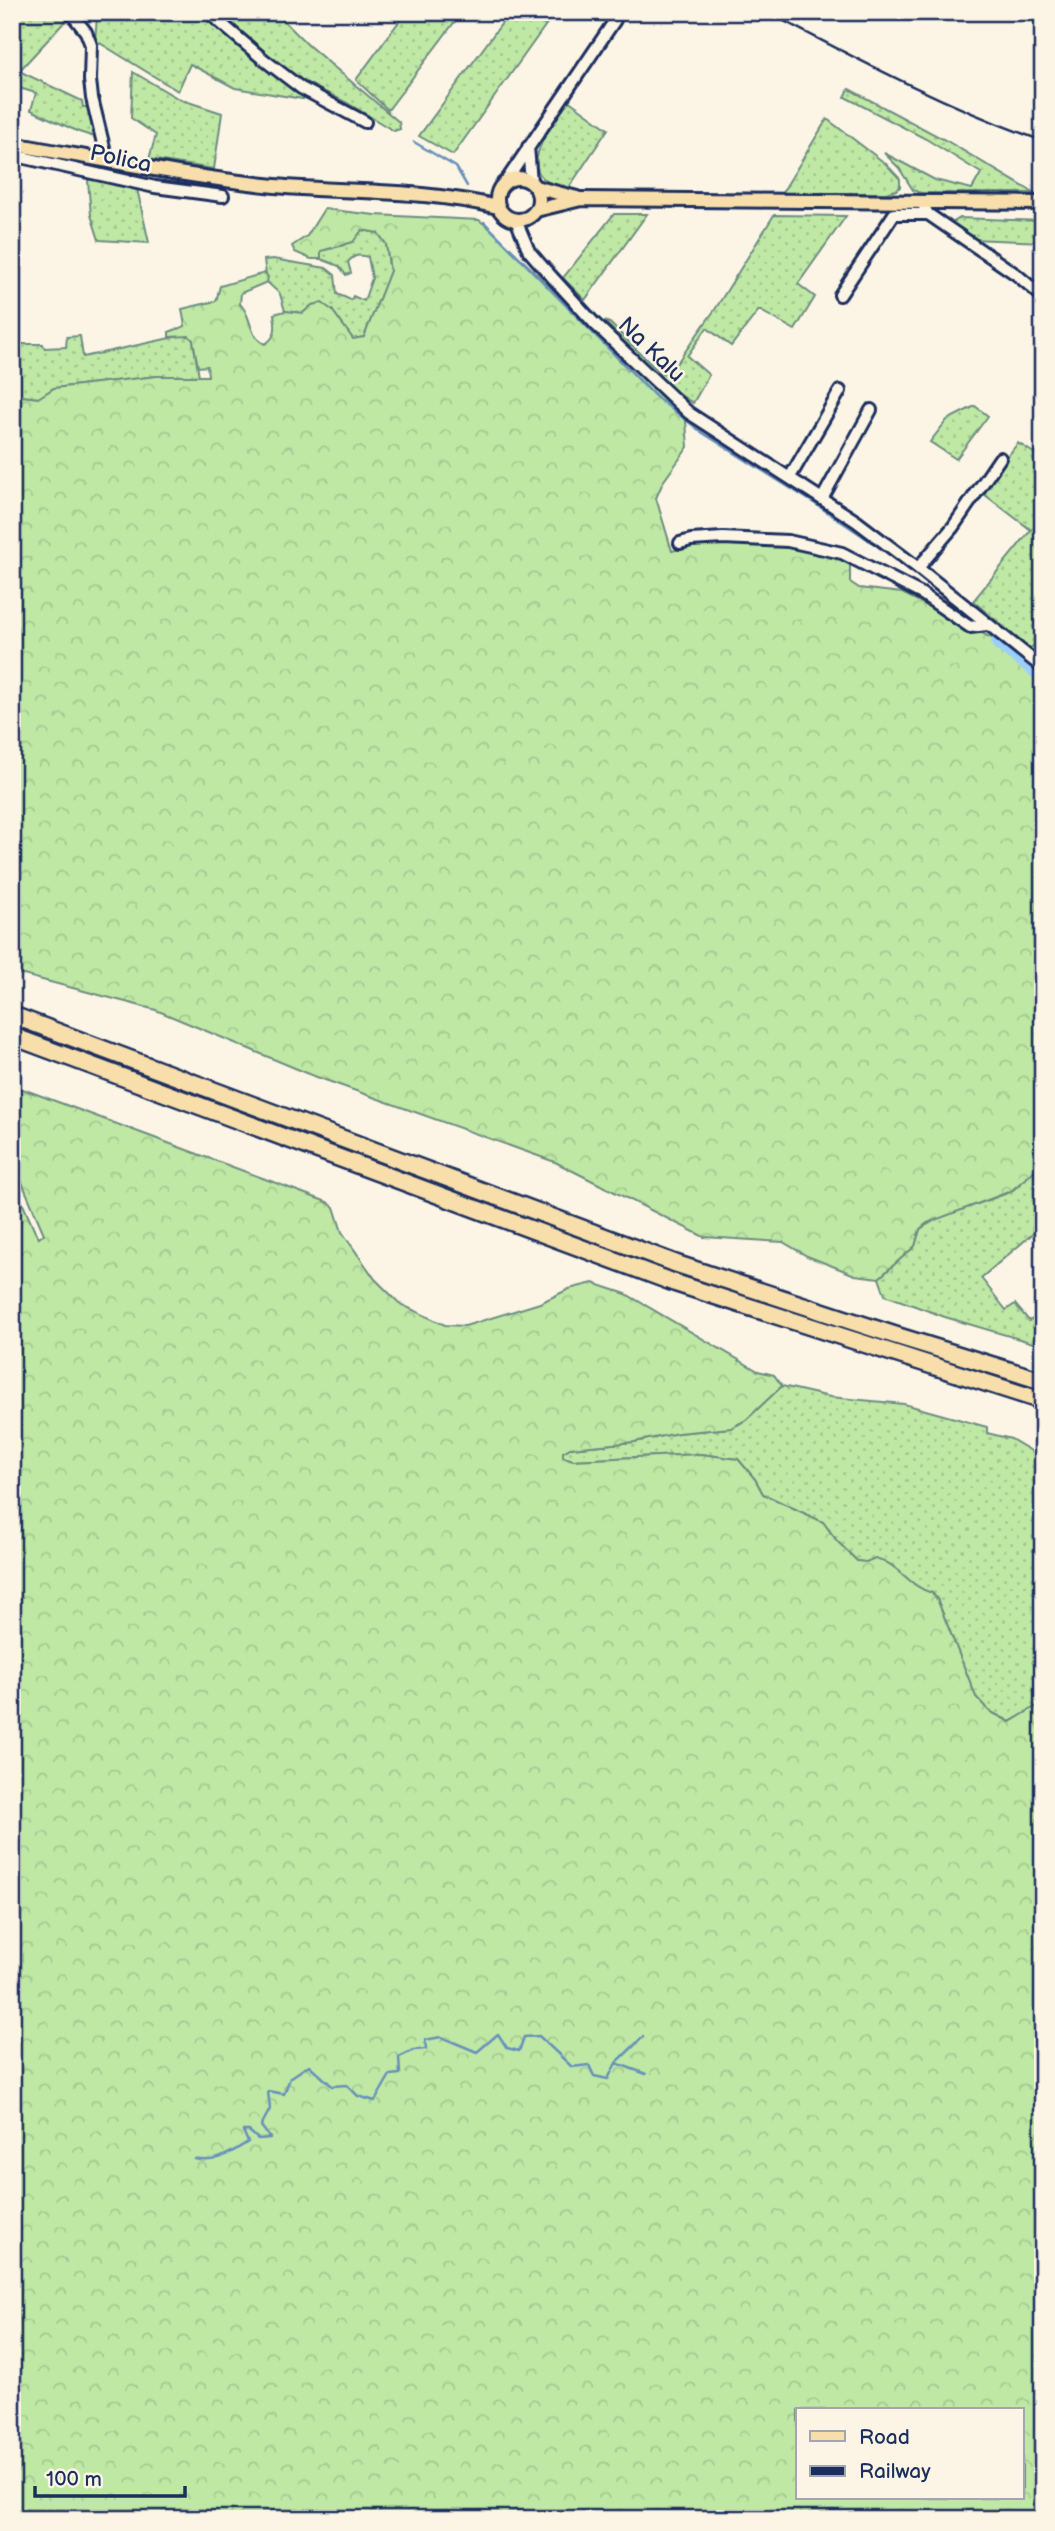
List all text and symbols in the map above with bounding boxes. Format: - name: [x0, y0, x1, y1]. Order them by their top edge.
- street label: Polica: [87, 139, 154, 179]
- street label: Na Kalu: [612, 311, 691, 388]
- legend: [796, 2408, 1024, 2500]
- text: Road: [859, 2425, 910, 2450]
- scale bar: [35, 2454, 186, 2498]
- text: Railway: [859, 2459, 931, 2484]
- text: 100 m: [46, 2467, 102, 2492]

